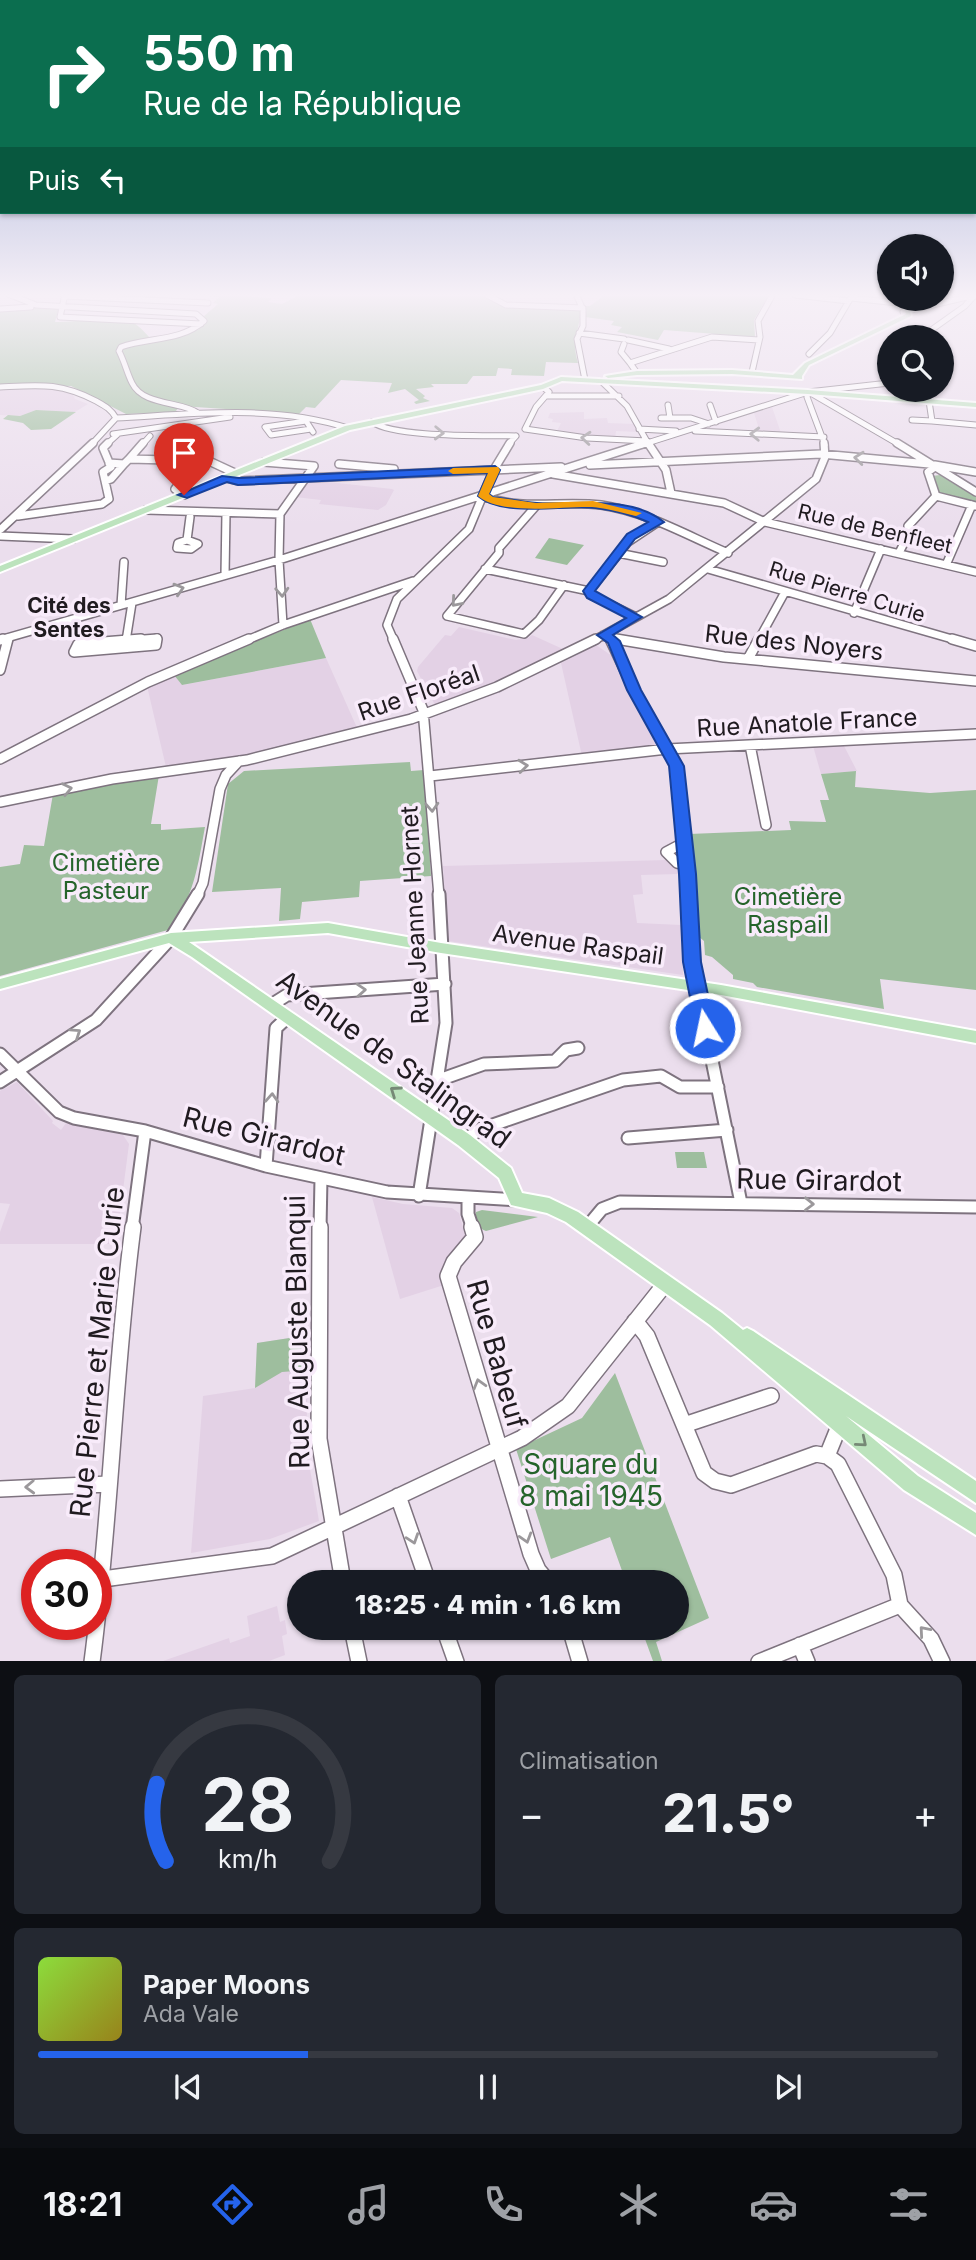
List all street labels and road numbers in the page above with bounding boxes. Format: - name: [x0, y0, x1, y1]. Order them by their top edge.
- street label: Rue de Benfleet: [795, 499, 955, 558]
- street label: Rue Pierre Curie: [766, 556, 928, 627]
- street label: Rue des Noyers: [703, 619, 885, 666]
- street label: Rue Floréal: [354, 658, 484, 727]
- street label: Rue Anatole France: [696, 702, 918, 743]
- street label: Rue Jeanne Hornet: [394, 805, 435, 1025]
- street label: Avenue Raspail: [491, 918, 666, 971]
- street label: Avenue de Stalingrad: [270, 963, 518, 1155]
- street label: Rue Girardot: [179, 1099, 349, 1173]
- street label: Rue Girardot: [736, 1162, 902, 1198]
- street label: Rue Pierre et Marie Curie: [63, 1185, 131, 1519]
- street label: Rue Auguste Blanqui: [278, 1195, 316, 1469]
- street label: Rue Babeuf: [460, 1276, 534, 1432]

